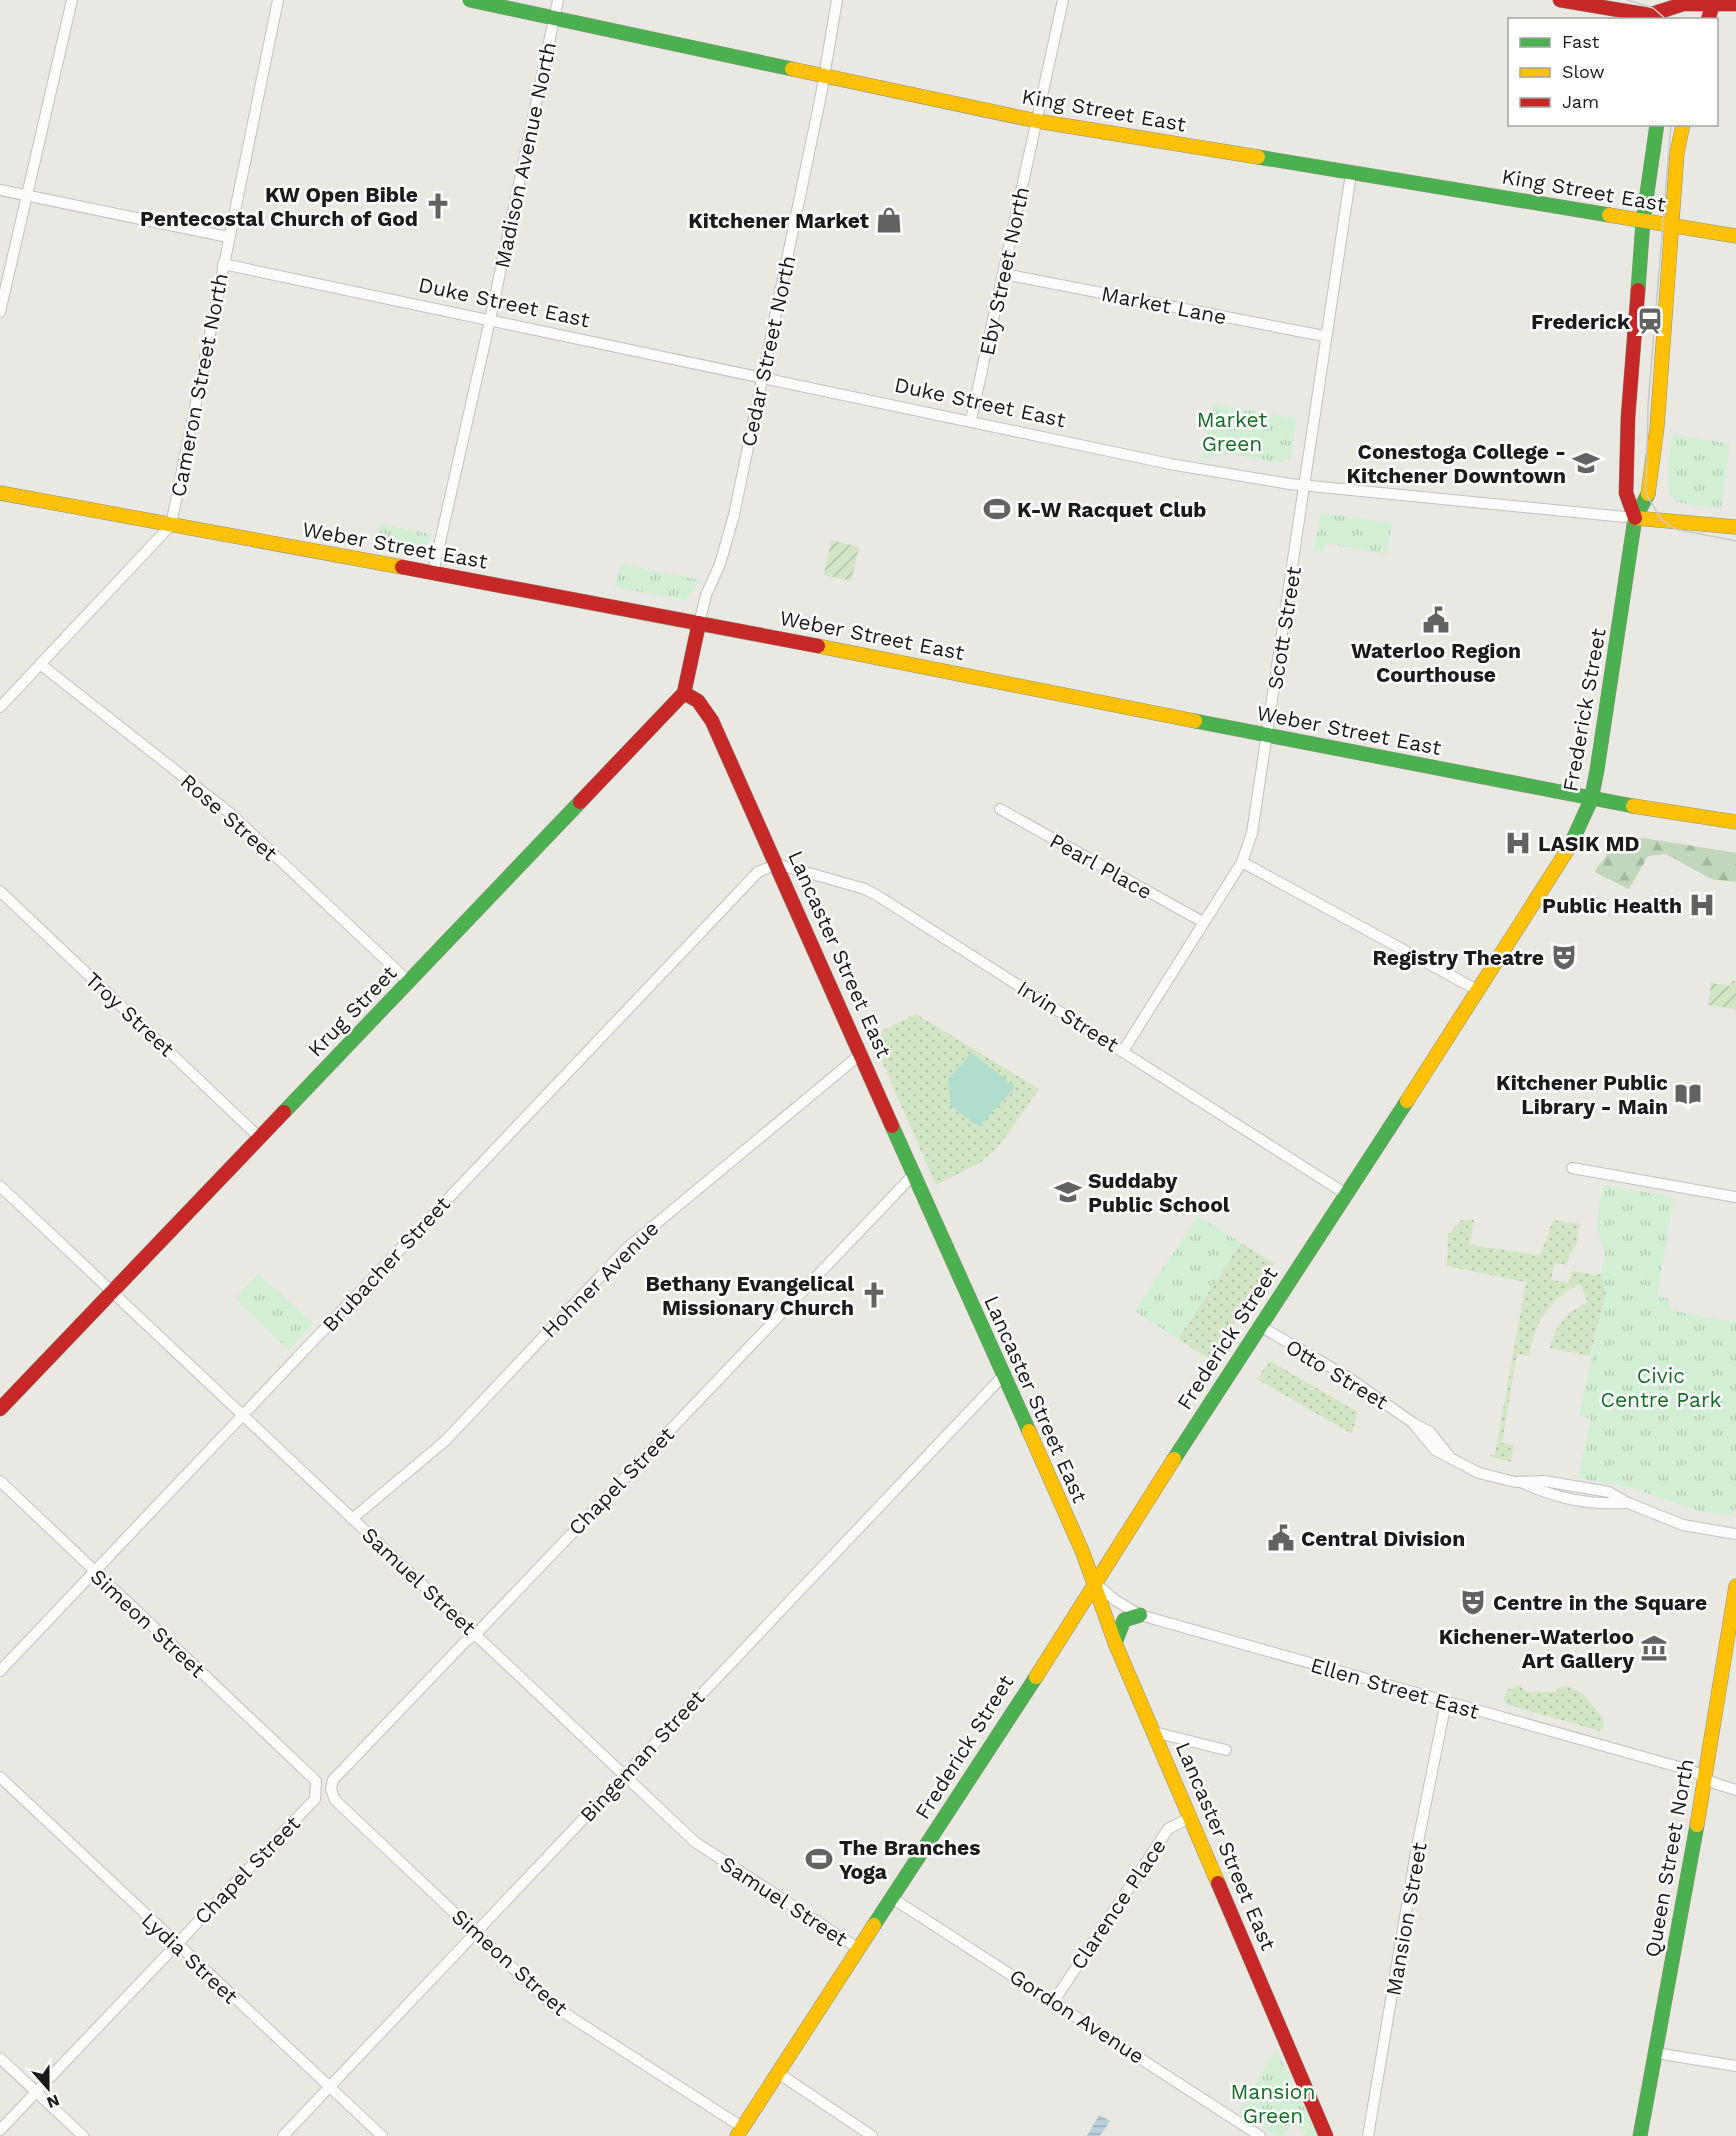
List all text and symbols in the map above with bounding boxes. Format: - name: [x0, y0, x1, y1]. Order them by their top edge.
- legend: [1508, 18, 1718, 126]
- text: Fast: [1562, 31, 1600, 52]
- street label: Madison Avenue North: [489, 40, 561, 270]
- text: Slow: [1562, 61, 1605, 82]
- street label: King Street East: [1020, 83, 1188, 137]
- text: Jam: [1562, 91, 1599, 112]
- street label: King Street East: [1500, 163, 1668, 217]
- place label: KW Open Bible Pentecostal Church of God: [140, 182, 418, 231]
- street label: Eby Street North: [974, 184, 1034, 358]
- church icon: KW Open Bible Pentecostal Church of God: [423, 191, 453, 221]
- shop icon: Kitchener Market: [874, 205, 904, 235]
- place label: Kitchener Market: [688, 208, 869, 233]
- street label: Cedar Street North: [736, 253, 800, 449]
- street label: Cameron Street North: [165, 271, 233, 499]
- street label: Duke Street East: [416, 272, 592, 332]
- street label: Market Lane: [1099, 281, 1229, 329]
- station icon: Frederick: [1635, 306, 1665, 336]
- place label: Frederick: [1531, 309, 1631, 334]
- street label: Duke Street East: [892, 372, 1068, 432]
- park label: Market Green: [1197, 407, 1267, 456]
- place label: Conestoga College - Kitchener Downtown: [1347, 439, 1566, 488]
- school or university icon: Conestoga College - Kitchener Downtown: [1571, 448, 1601, 478]
- sports icon: K-W Racquet Club: [982, 494, 1012, 524]
- place label: K-W Racquet Club: [1017, 497, 1206, 522]
- street label: Weber Street East: [300, 516, 490, 574]
- street label: Scott Street: [1262, 564, 1306, 691]
- street label: Weber Street East: [778, 605, 967, 665]
- public building icon: Waterloo Region Courthouse: [1421, 605, 1451, 635]
- street label: Frederick Street: [1557, 626, 1611, 794]
- place label: Waterloo Region Courthouse: [1351, 638, 1521, 687]
- street label: Weber Street East: [1255, 700, 1444, 760]
- street label: Rose Street: [176, 768, 283, 866]
- street label: Pearl Place: [1046, 828, 1156, 904]
- hospital icon: LASIK MD: [1503, 828, 1533, 858]
- place label: LASIK MD: [1538, 831, 1640, 856]
- street label: Lancaster Street East: [783, 847, 897, 1062]
- hospital icon: Public Health: [1687, 890, 1717, 920]
- place label: Public Health: [1542, 893, 1682, 918]
- theatre icon: Registry Theatre: [1549, 942, 1579, 972]
- place label: Registry Theatre: [1373, 945, 1544, 970]
- street label: Krug Street: [302, 960, 402, 1062]
- street label: Troy Street: [80, 967, 180, 1062]
- street label: Irvin Street: [1013, 975, 1123, 1057]
- place label: Kitchener Public Library - Main: [1496, 1070, 1668, 1119]
- library icon: Kitchener Public Library - Main: [1673, 1079, 1703, 1109]
- place label: Suddaby Public School: [1088, 1168, 1230, 1217]
- school or university icon: Suddaby Public School: [1053, 1177, 1083, 1207]
- street label: Brubacher Street: [317, 1191, 455, 1337]
- street label: Hohner Avenue: [536, 1215, 664, 1343]
- street label: Frederick Street: [1171, 1262, 1283, 1414]
- place label: Bethany Evangelical Missionary Church: [646, 1271, 854, 1320]
- church icon: Bethany Evangelical Missionary Church: [859, 1280, 889, 1310]
- street label: Lancaster Street East: [979, 1292, 1093, 1507]
- street label: Otto Street: [1281, 1334, 1393, 1414]
- park label: Civic Centre Park: [1601, 1363, 1722, 1412]
- street label: Chapel Street: [563, 1422, 679, 1540]
- street label: Samuel Street: [357, 1522, 481, 1640]
- public building icon: Central Division: [1266, 1523, 1296, 1553]
- place label: Central Division: [1301, 1526, 1465, 1551]
- street label: Simeon Street: [86, 1564, 210, 1682]
- theatre icon: Centre in the Square: [1458, 1587, 1488, 1617]
- place label: Centre in the Square: [1493, 1590, 1707, 1615]
- place label: Kichener-Waterloo Art Gallery: [1439, 1624, 1634, 1673]
- museum icon: Kichener-Waterloo Art Gallery: [1639, 1633, 1669, 1663]
- street label: Ellen Street East: [1308, 1652, 1482, 1724]
- street label: Frederick Street: [910, 1670, 1019, 1824]
- street label: Bingeman Street: [575, 1685, 710, 1827]
- street label: Lancaster Street East: [1171, 1738, 1281, 1954]
- street label: Queen Street North: [1639, 1757, 1699, 1959]
- street label: Chapel Street: [189, 1811, 305, 1929]
- street label: Clarence Place: [1065, 1834, 1171, 1974]
- place label: The Branches Yoga: [839, 1835, 980, 1884]
- street label: Mansion Street: [1380, 1840, 1432, 1998]
- sports icon: The Branches Yoga: [804, 1844, 834, 1874]
- street label: Samuel Street: [716, 1851, 852, 1951]
- street label: Simeon Street: [447, 1904, 573, 2021]
- street label: Lydia Street: [137, 1907, 243, 2009]
- street label: Gordon Avenue: [1005, 1963, 1149, 2069]
- north arrow: [18, 2058, 78, 2118]
- park label: Mansion Green: [1231, 2079, 1315, 2128]
- text: N: [44, 2091, 62, 2113]

